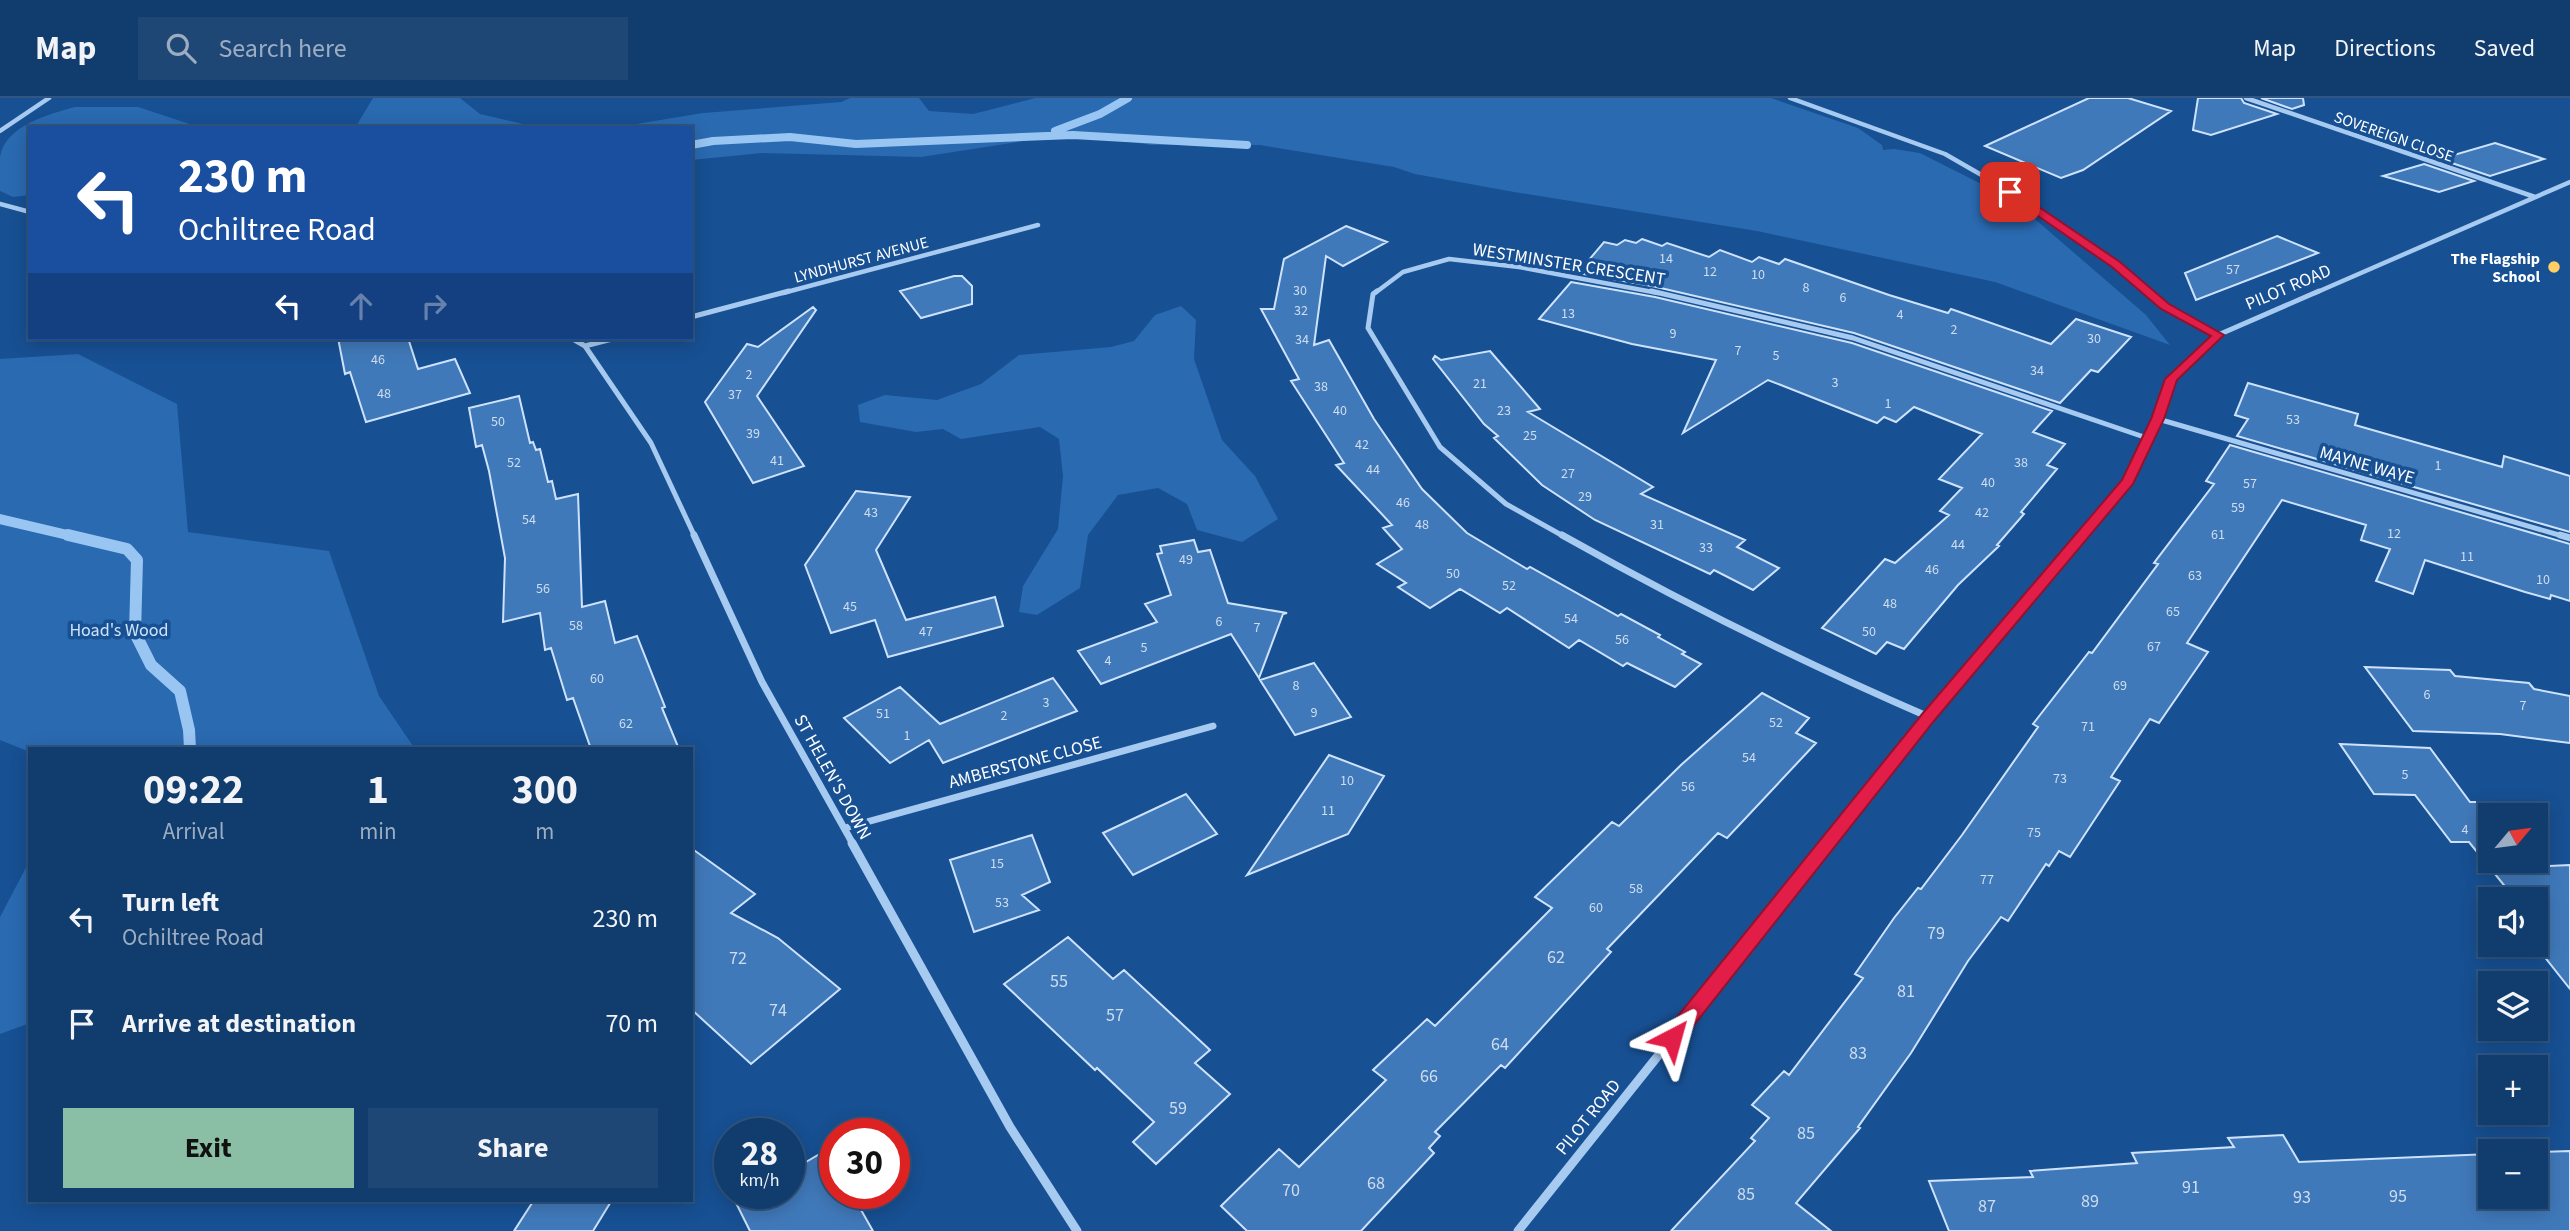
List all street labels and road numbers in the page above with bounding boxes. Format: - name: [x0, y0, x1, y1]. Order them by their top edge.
- street label: SOVEREIGN CLOSE: [2331, 106, 2456, 168]
- street label: LYNDHURST AVENUE: [792, 231, 931, 288]
- street label: WESTMINSTER CRESCENT: [1471, 237, 1667, 292]
- street label: PILOT ROAD: [2242, 258, 2335, 317]
- street label: MAYNE WAYE: [2316, 440, 2417, 491]
- street label: ST HELEN'S DOWN: [788, 710, 877, 844]
- street label: AMBERSTONE CLOSE: [946, 730, 1105, 795]
- street label: PILOT ROAD: [1550, 1074, 1627, 1160]

